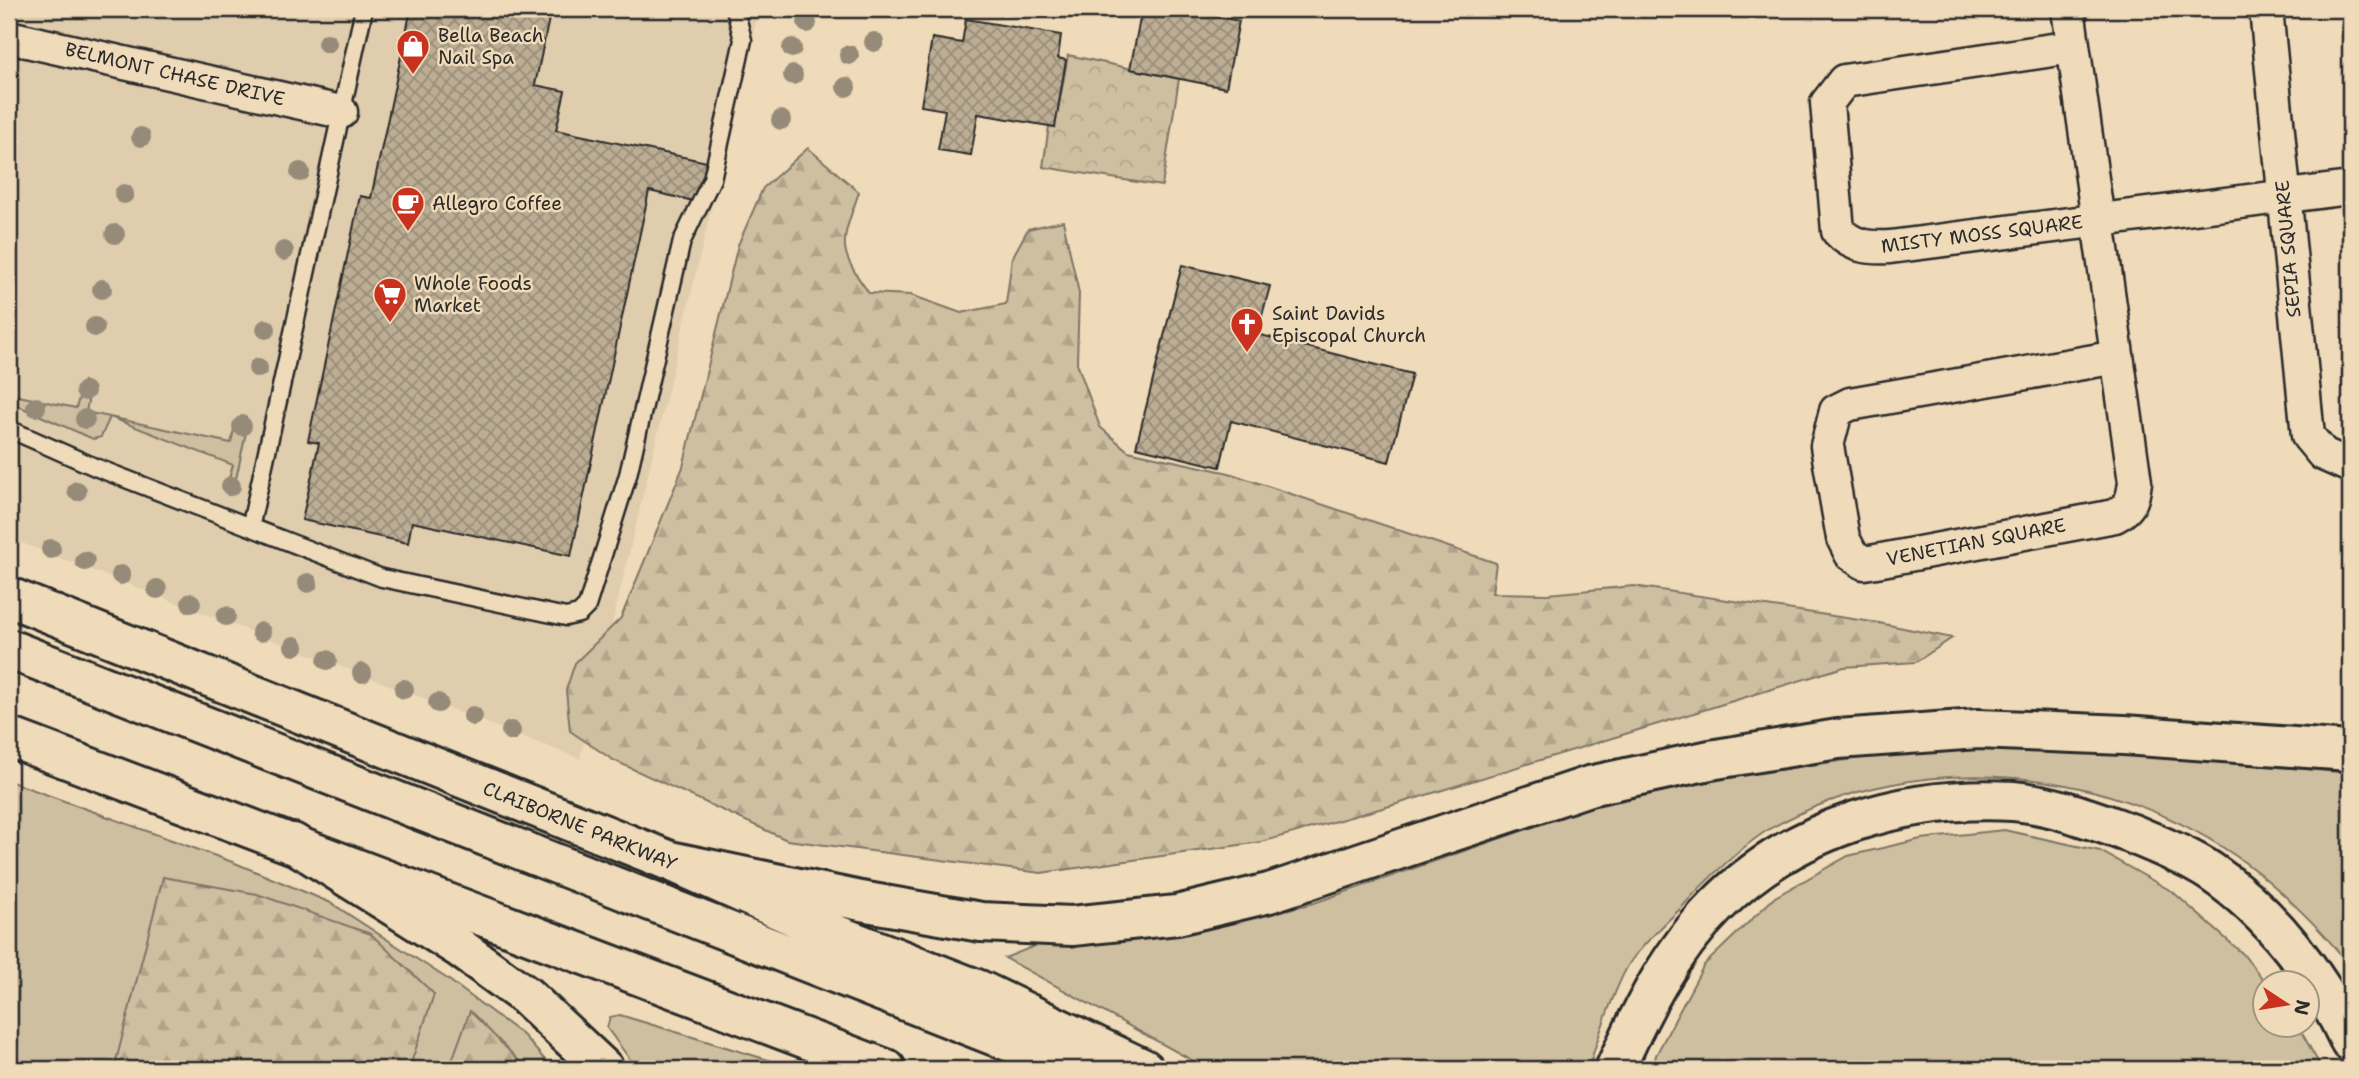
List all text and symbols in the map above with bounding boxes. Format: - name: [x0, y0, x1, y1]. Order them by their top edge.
- place label: Bella Beach Nail Spa: [438, 23, 544, 70]
- shop icon: Bella Beach Nail Spa: [394, 27, 432, 76]
- street label: BELMONT CHASE DRIVE: [63, 37, 288, 112]
- street label: SEPIA SQUARE: [2270, 179, 2306, 319]
- cafe icon: Allegro Coffee: [389, 184, 427, 233]
- place label: Allegro Coffee: [432, 191, 562, 216]
- street label: MISTY MOSS SQUARE: [1880, 209, 2084, 259]
- place label: Whole Foods Market: [414, 271, 532, 318]
- supermarket icon: Whole Foods Market: [371, 275, 409, 324]
- place label: Saint Davids Episcopal Church: [1272, 301, 1426, 348]
- church icon: Saint Davids Episcopal Church: [1228, 305, 1266, 354]
- street label: VENETIAN SQUARE: [1884, 512, 2068, 572]
- street label: CLAIBORNE PARKWAY: [479, 776, 681, 877]
- north arrow: [2250, 970, 2320, 1040]
- text: N: [2288, 997, 2316, 1017]

